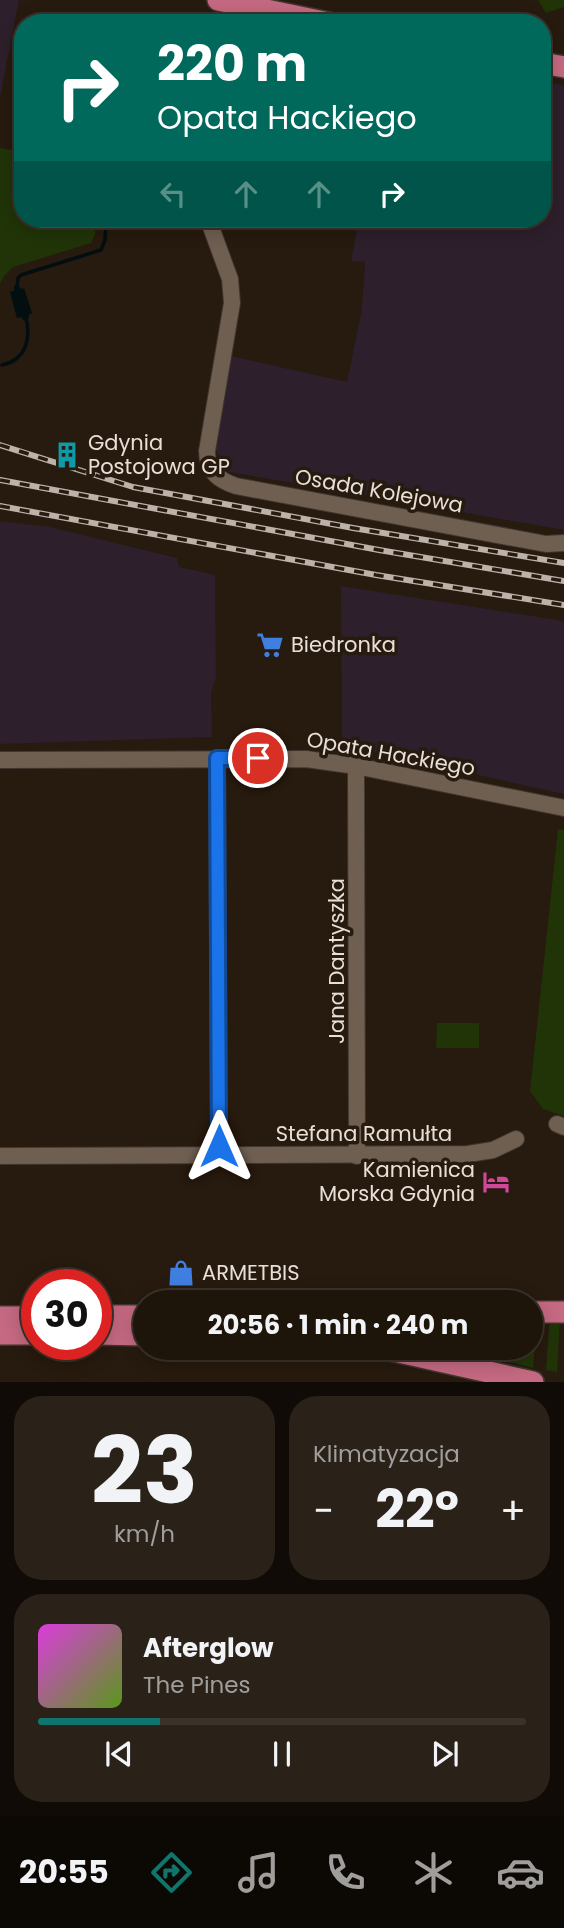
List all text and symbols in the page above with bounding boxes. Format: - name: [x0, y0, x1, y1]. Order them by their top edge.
- text: 220 m: [157, 30, 307, 98]
- icon: right: [42, 42, 133, 133]
- text: Opata Hackiego: [157, 95, 417, 140]
- icon: left: [154, 175, 192, 213]
- icon: ahead: [227, 175, 265, 213]
- icon: ahead: [300, 175, 338, 213]
- icon: right: [373, 175, 411, 213]
- place label: Gdynia Postojowa GP: [88, 428, 230, 481]
- building icon: Gdynia Postojowa GP: [52, 440, 82, 470]
- street label: Osada Kolejowa: [293, 461, 465, 520]
- supermarket icon: Biedronka: [255, 630, 285, 660]
- place label: Biedronka: [291, 630, 396, 659]
- street label: Opata Hackiego: [305, 724, 478, 783]
- pin: [228, 728, 288, 788]
- icon: arrive: [239, 739, 277, 777]
- street label: Jana Dantyszka: [322, 878, 351, 1044]
- position arrow: [182, 1109, 256, 1183]
- street label: Stefana Ramułta: [276, 1119, 452, 1148]
- place label: Kamienica Morska Gdynia: [319, 1155, 475, 1208]
- hotel icon: Kamienica Morska Gdynia: [481, 1167, 511, 1197]
- shop icon: ARMETBIS: [166, 1258, 196, 1288]
- place label: ARMETBIS: [202, 1258, 300, 1287]
- speed limit sign: 30: [21, 1269, 112, 1360]
- text: 20:56 · 1 min · 240 m: [208, 1307, 468, 1343]
- text: 23: [91, 1407, 198, 1535]
- text: Klimatyzacja: [313, 1438, 460, 1470]
- text: 22°: [375, 1473, 459, 1546]
- text: −: [313, 1484, 334, 1537]
- text: +: [500, 1484, 526, 1537]
- text: km/h: [114, 1518, 175, 1550]
- text: Afterglow: [143, 1630, 274, 1666]
- text: The Pines: [143, 1669, 251, 1701]
- icon: previous: [100, 1735, 138, 1773]
- icon: pause: [263, 1735, 301, 1773]
- icon: next: [426, 1735, 464, 1773]
- icon: directions: [147, 1848, 196, 1897]
- icon: music: [234, 1848, 283, 1897]
- icon: phone: [321, 1848, 370, 1897]
- icon: climate: [409, 1848, 458, 1897]
- icon: car: [496, 1848, 545, 1897]
- text: 20:55: [19, 1849, 109, 1894]

